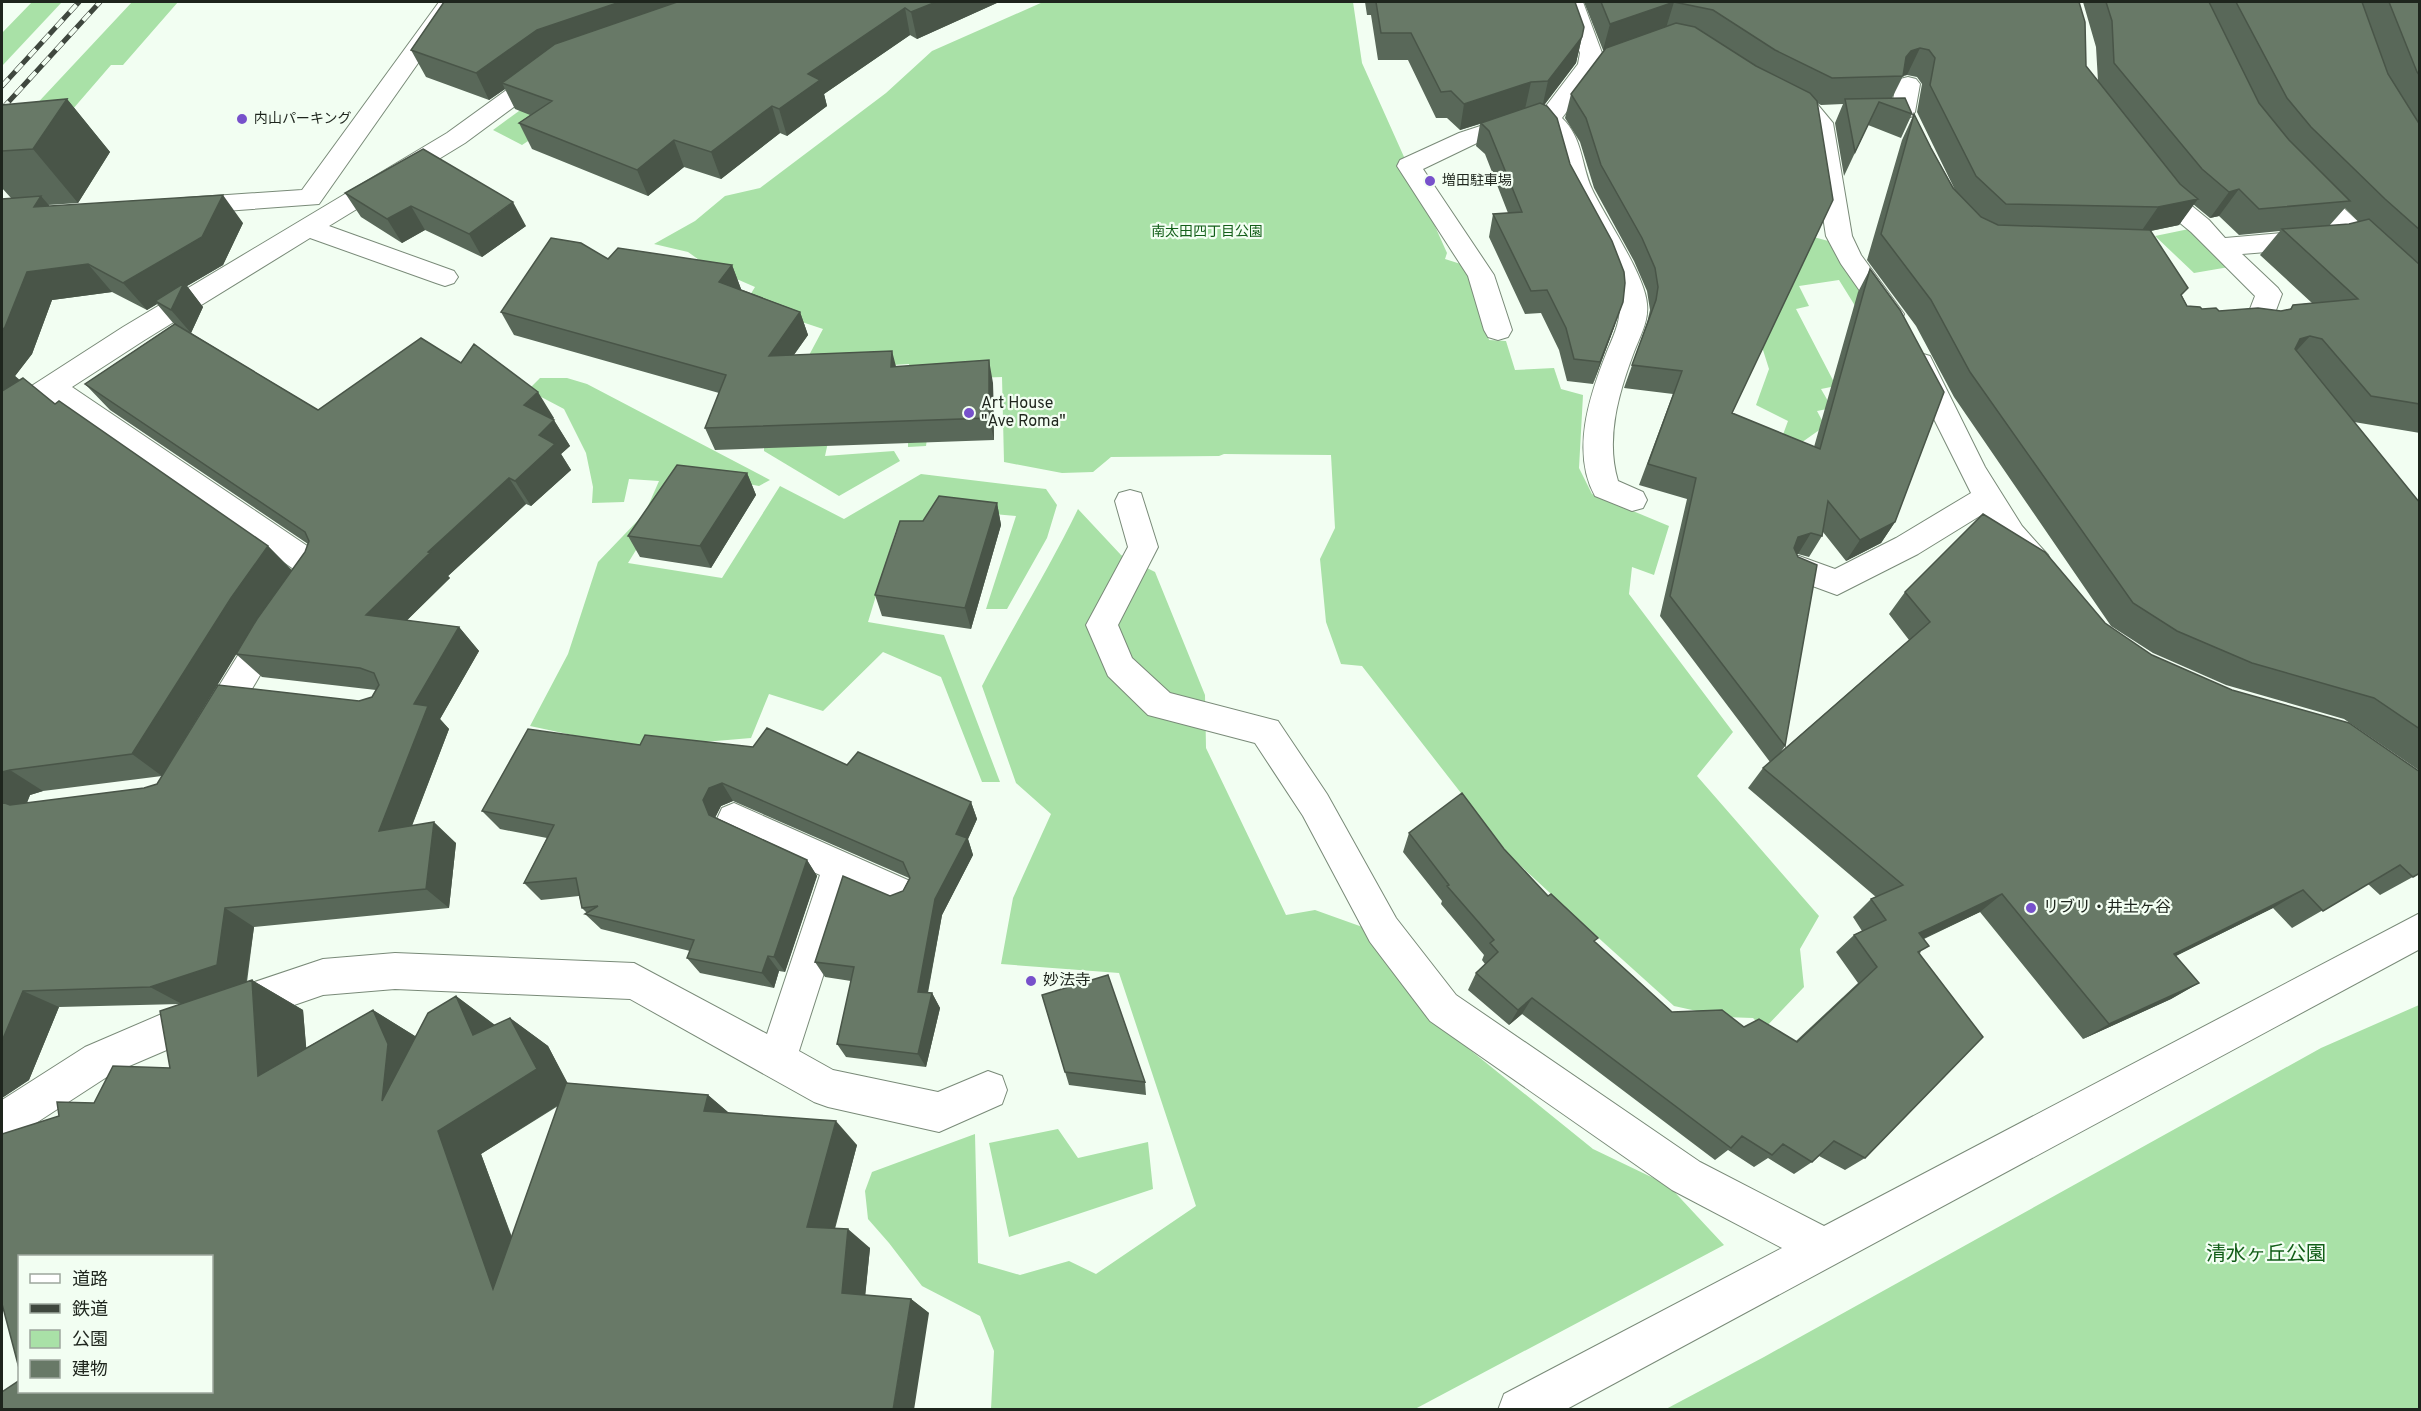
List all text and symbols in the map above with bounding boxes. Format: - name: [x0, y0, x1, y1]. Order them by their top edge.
- place label: 内山パーキング: [254, 111, 352, 128]
- marker: 内山パーキング: [235, 112, 249, 126]
- place label: 増田駐車場: [1442, 172, 1512, 190]
- marker: 増田駐車場: [1423, 174, 1437, 188]
- park label: 南太田四丁目公園: [1151, 224, 1263, 241]
- place label: Art House "Ave Roma": [981, 394, 1066, 432]
- marker: Art House "Ave Roma": [962, 406, 976, 420]
- place label: リブリ・井土ヶ谷: [2043, 898, 2171, 918]
- marker: リブリ・井土ヶ谷: [2024, 901, 2038, 915]
- place label: 妙法寺: [1043, 971, 1091, 991]
- marker: 妙法寺: [1024, 974, 1038, 988]
- park label: 清水ヶ丘公園: [2206, 1242, 2326, 1268]
- legend: [18, 1255, 213, 1393]
- text: 道路: [72, 1269, 108, 1292]
- text: 鉄道: [72, 1299, 108, 1322]
- text: 公園: [72, 1329, 108, 1352]
- text: 建物: [72, 1359, 108, 1382]

